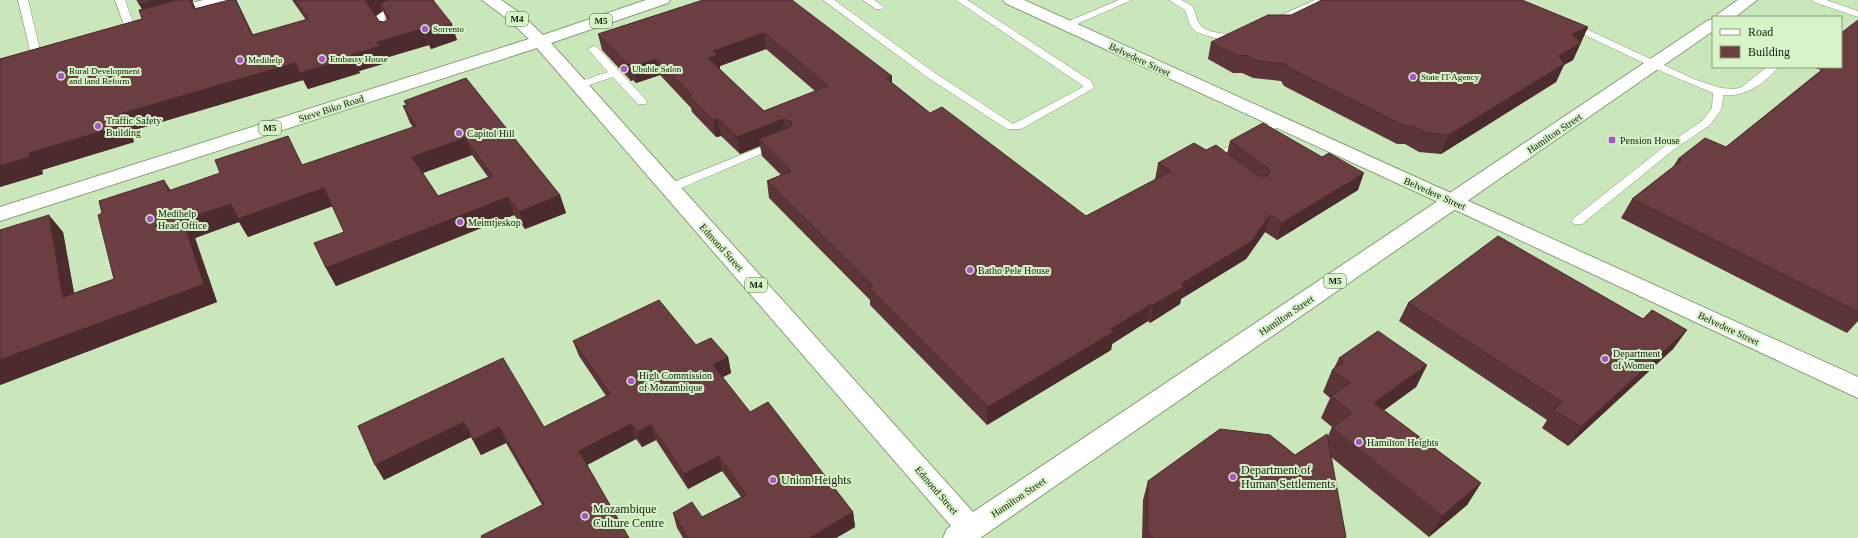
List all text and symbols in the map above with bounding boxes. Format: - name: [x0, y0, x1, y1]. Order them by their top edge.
- road number: M4: [506, 12, 528, 26]
- road number: M5: [590, 14, 612, 28]
- legend: [1712, 16, 1842, 68]
- marker: Sorrento: [420, 24, 430, 34]
- place label: Sorrento: [433, 24, 464, 34]
- text: Road: [1748, 25, 1773, 39]
- street label: Belvedere Street: [1107, 40, 1172, 79]
- text: Building: [1748, 45, 1790, 59]
- marker: Embassy House: [317, 54, 327, 64]
- place label: Embassy House: [330, 54, 388, 64]
- marker: Medihelp: [235, 55, 245, 65]
- place label: Medihelp: [248, 55, 283, 65]
- marker: Ubuhle Salon: [619, 64, 629, 74]
- place label: Ubuhle Salon: [632, 64, 682, 74]
- place label: Rural Development and land Reform: [69, 66, 140, 86]
- marker: Rural Development and land Reform: [56, 71, 66, 81]
- marker: State IT Agency: [1408, 72, 1418, 82]
- place label: State IT Agency: [1421, 72, 1480, 82]
- street label: Steve Biko Road: [297, 93, 365, 124]
- street label: Hamilton Street: [1525, 111, 1584, 156]
- place label: Traffic Safety Building: [106, 115, 161, 138]
- marker: Traffic Safety Building: [93, 121, 103, 131]
- road number: M5: [259, 121, 281, 135]
- marker: Capitol Hill: [454, 128, 464, 138]
- place label: Capitol Hill: [467, 128, 515, 139]
- marker: Pension House: [1607, 135, 1617, 145]
- place label: Pension House: [1620, 135, 1680, 146]
- street label: Belvedere Street: [1402, 175, 1468, 212]
- place label: Medihelp Head Office: [158, 208, 208, 231]
- marker: Medihelp Head Office: [145, 214, 155, 224]
- marker: Meimtjeskop: [455, 217, 465, 227]
- place label: Meimtjeskop: [468, 217, 521, 228]
- street label: Edmond Street: [698, 221, 746, 273]
- marker: Batho Pele House: [965, 265, 975, 275]
- place label: Batho Pele House: [978, 265, 1050, 276]
- road number: M5: [1324, 274, 1346, 288]
- road number: M4: [745, 278, 767, 292]
- street label: Hamilton Street: [1257, 293, 1316, 338]
- street label: Belvedere Street: [1696, 309, 1761, 348]
- place label: Department of Women: [1613, 348, 1660, 371]
- marker: Department of Women: [1600, 354, 1610, 364]
- place label: High Commission of Mozambique: [639, 370, 712, 393]
- marker: High Commission of Mozambique: [626, 376, 636, 386]
- marker: Hamilton Heights: [1354, 437, 1364, 447]
- place label: Hamilton Heights: [1367, 437, 1438, 448]
- place label: Department of Human Settlements: [1241, 463, 1336, 491]
- street label: Edmond Street: [913, 464, 961, 517]
- marker: Department of Human Settlements: [1228, 472, 1238, 482]
- place label: Union Heights: [781, 473, 852, 487]
- marker: Union Heights: [768, 475, 778, 485]
- street label: Hamilton Street: [989, 475, 1048, 520]
- place label: Mozambique Culture Centre: [593, 502, 664, 530]
- marker: Mozambique Culture Centre: [580, 511, 590, 521]

